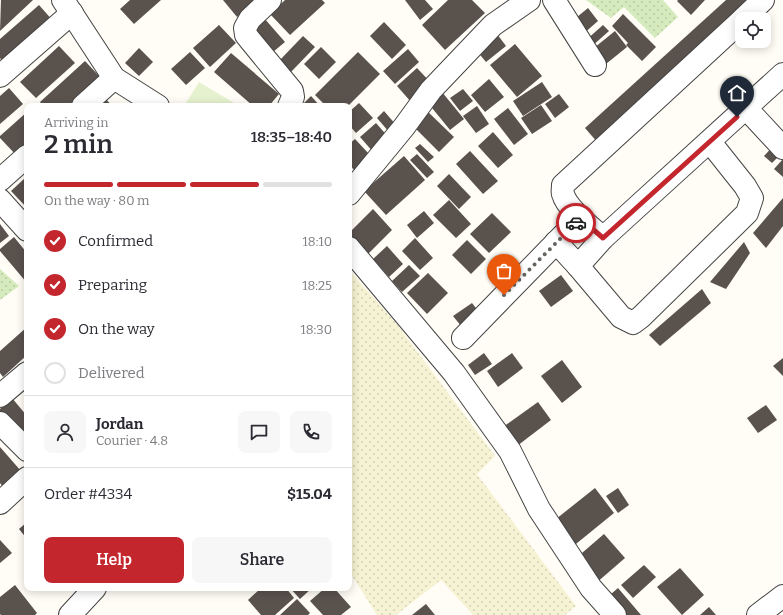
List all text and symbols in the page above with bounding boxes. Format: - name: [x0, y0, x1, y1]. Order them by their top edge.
- map controls: [735, 12, 771, 48]
- button: locate: [735, 12, 771, 48]
- pin: [720, 76, 754, 117]
- icon: home: [726, 82, 748, 104]
- text: Arriving in: [44, 115, 109, 130]
- text: 18:35–18:40: [251, 128, 332, 146]
- text: 2 min: [44, 129, 113, 160]
- text: On the way · 80 m: [44, 193, 150, 208]
- courier: [556, 203, 596, 243]
- icon: car: [565, 212, 587, 234]
- icon: check: [44, 230, 66, 252]
- text: Confirmed: [78, 232, 153, 250]
- text: 18:10: [303, 234, 332, 249]
- pin: [487, 254, 521, 295]
- icon: bag: [493, 260, 515, 282]
- icon: check: [44, 274, 66, 296]
- text: Preparing: [78, 276, 147, 294]
- text: 18:25: [302, 278, 332, 293]
- icon: check: [44, 318, 66, 340]
- text: On the way: [78, 320, 155, 338]
- text: 18:30: [300, 322, 332, 337]
- text: Delivered: [78, 364, 145, 382]
- button: person: [44, 411, 86, 453]
- button: chat: [238, 411, 280, 453]
- button: phone: [290, 411, 332, 453]
- text: Jordan: [96, 415, 143, 433]
- text: Courier · 4.8: [96, 433, 168, 448]
- text: Order #4334: [44, 485, 132, 503]
- text: $15.04: [287, 485, 332, 503]
- button: Help: [44, 537, 184, 583]
- button: Share: [192, 537, 332, 583]

